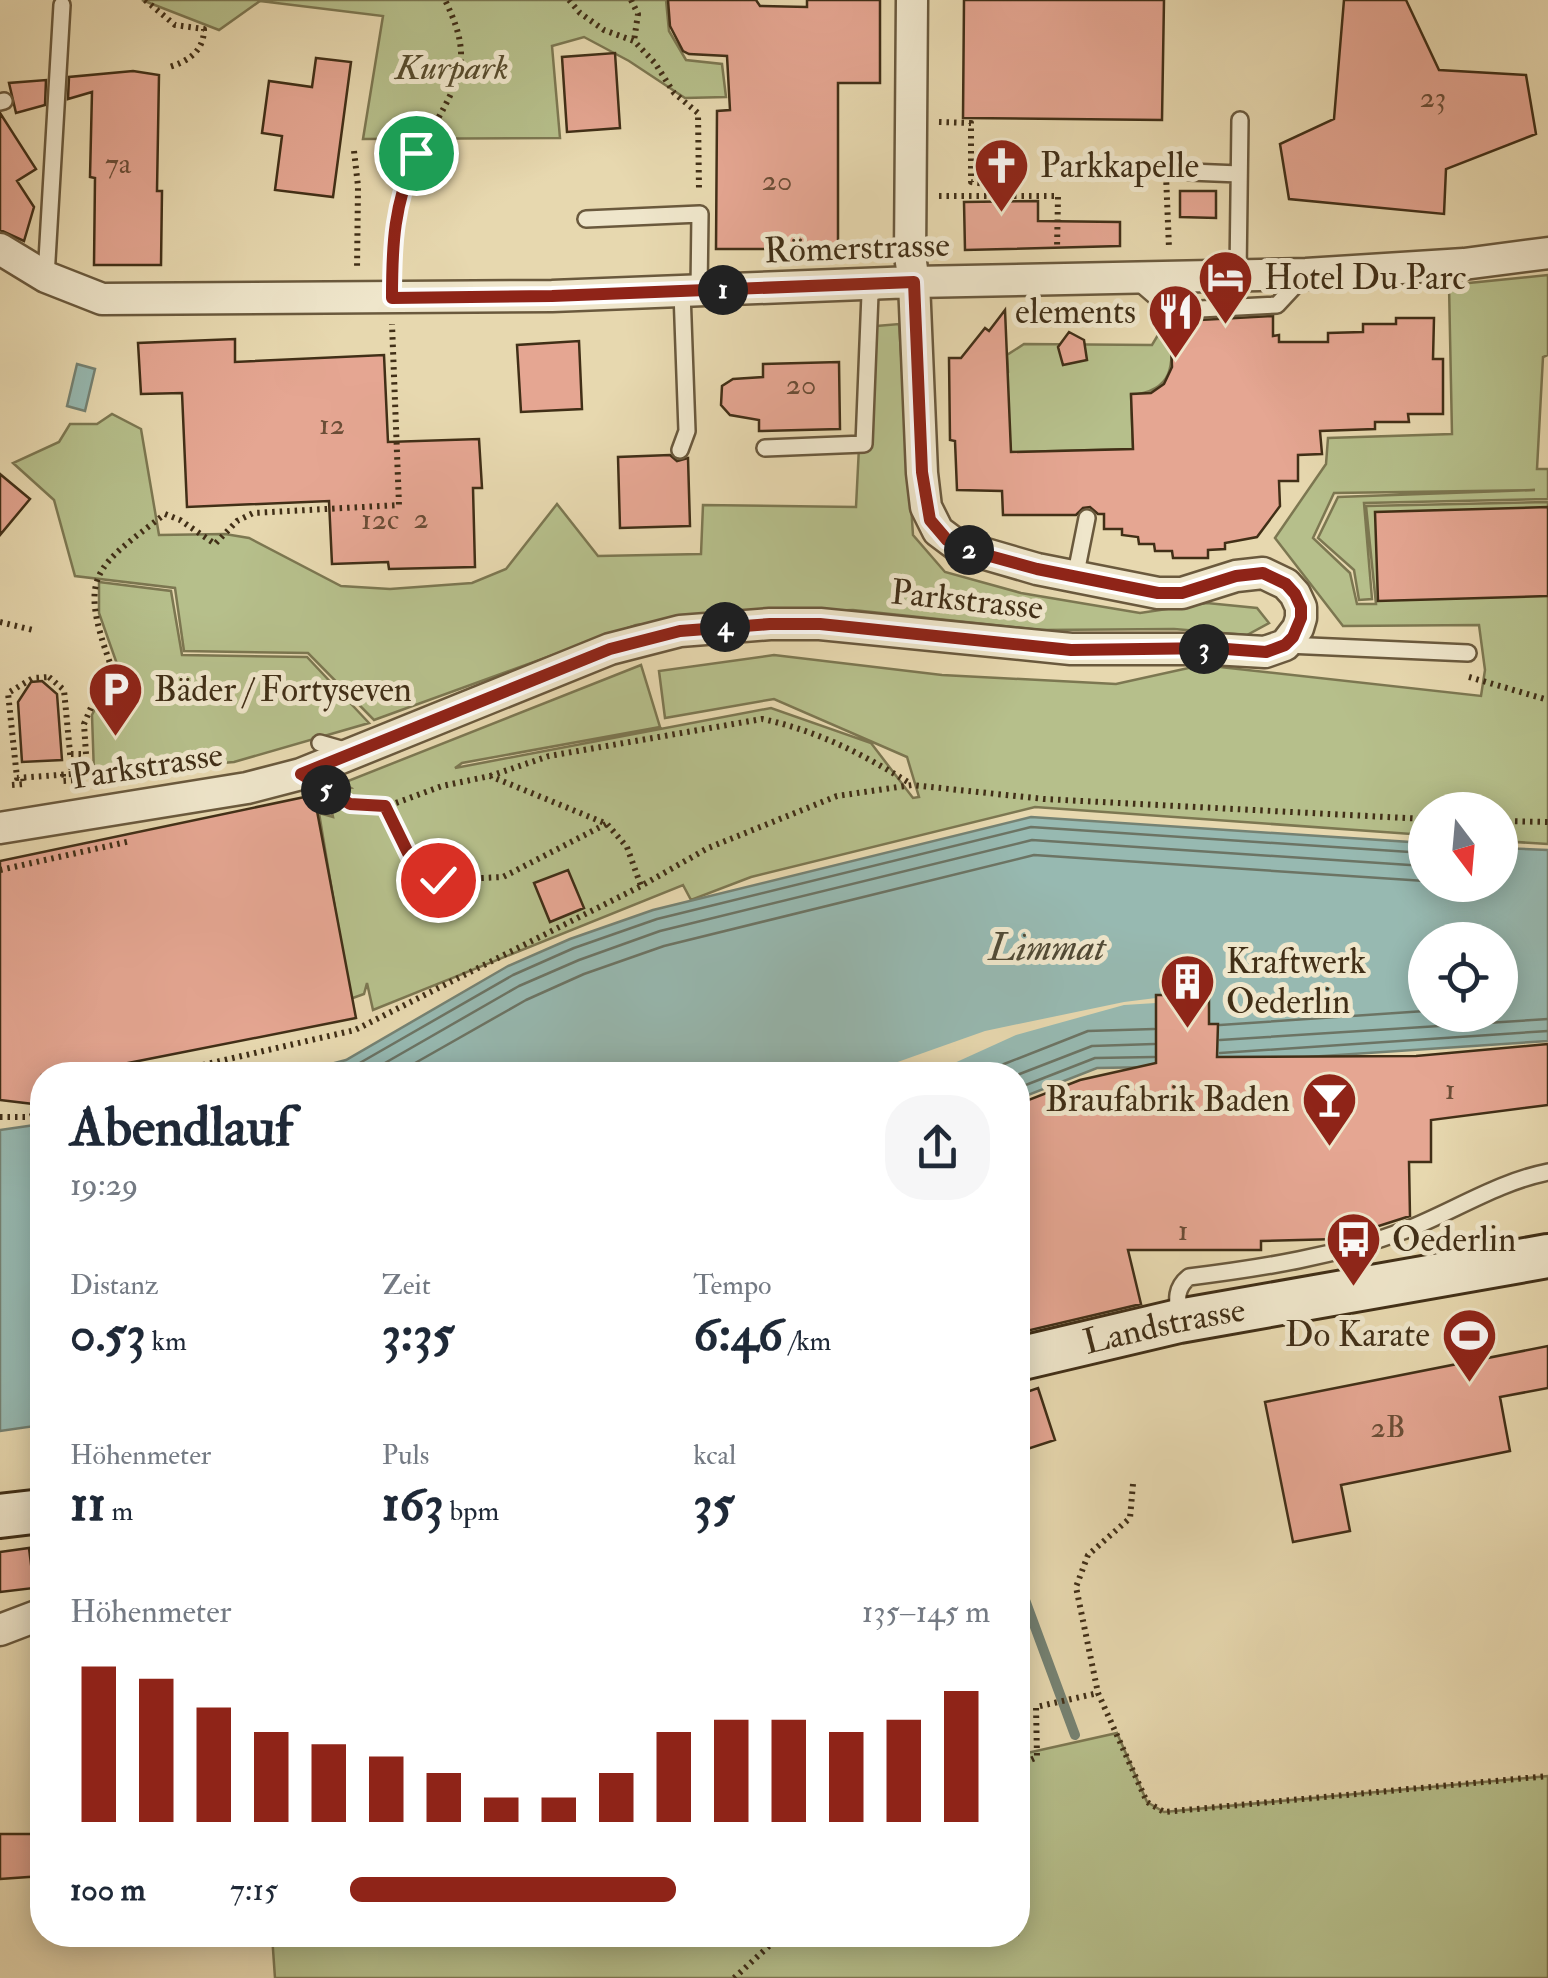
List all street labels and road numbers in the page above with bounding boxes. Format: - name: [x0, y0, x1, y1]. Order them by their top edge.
- street label: Römerstrasse: [763, 223, 951, 273]
- street label: Parkstrasse: [889, 570, 1045, 630]
- street label: Parkstrasse: [68, 732, 226, 800]
- street label: Landstrasse: [1079, 1288, 1249, 1365]

